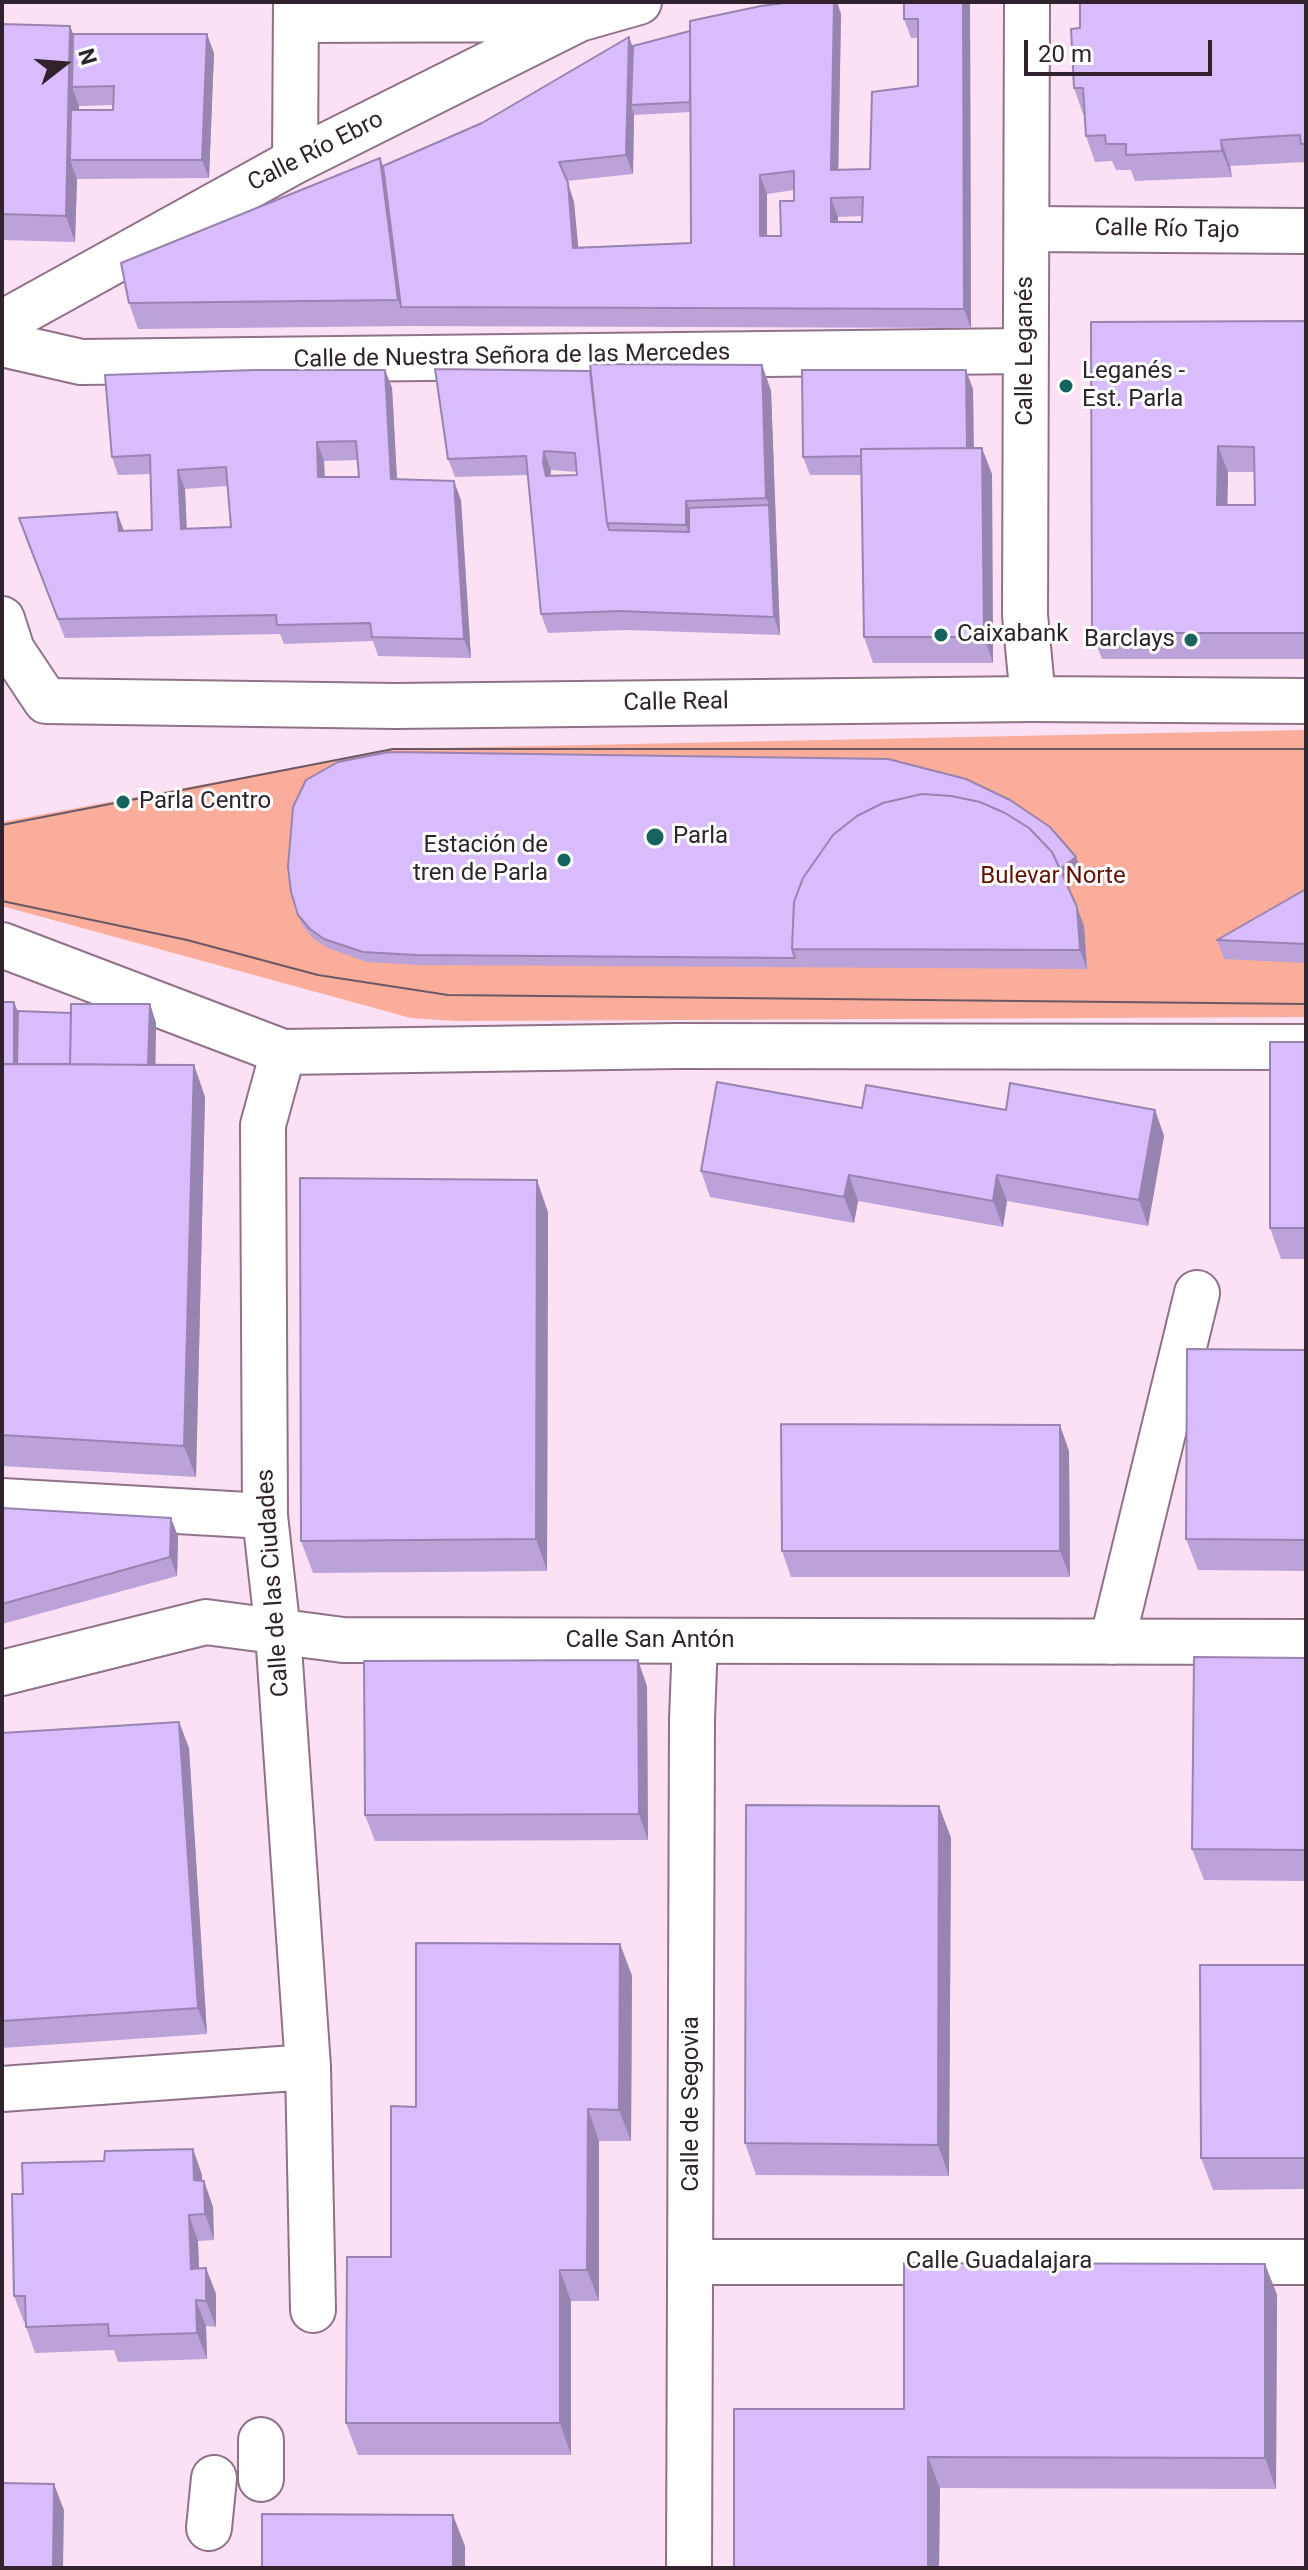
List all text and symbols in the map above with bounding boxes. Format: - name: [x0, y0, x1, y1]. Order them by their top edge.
- north arrow: [24, 24, 104, 104]
- scale bar: [1028, 24, 1216, 74]
- text: 20 m: [1038, 40, 1092, 68]
- text: N: [73, 46, 102, 68]
- street label: Calle Río Ebro: [243, 106, 389, 198]
- street label: Calle Río Tajo: [1094, 214, 1240, 246]
- street label: Calle Leganés: [1012, 276, 1040, 426]
- street label: Calle de Nuestra Señora de las Mercedes: [293, 339, 731, 375]
- place label: Leganés - Est. Parla: [1082, 358, 1185, 414]
- marker: Leganés - Est. Parla: [1057, 377, 1075, 395]
- place label: Caixabank: [957, 621, 1068, 649]
- marker: Caixabank: [932, 626, 950, 644]
- place label: Barclays: [1084, 626, 1175, 654]
- marker: Barclays: [1182, 631, 1200, 649]
- street label: Calle Real: [623, 688, 729, 718]
- place label: Parla Centro: [139, 788, 271, 816]
- marker: Parla Centro: [114, 793, 132, 811]
- place label: Parla: [673, 823, 728, 851]
- marker: Parla: [644, 826, 666, 848]
- place label: Estación de tren de Parla: [413, 832, 548, 888]
- marker: Estación de tren de Parla: [555, 851, 573, 869]
- park label: Bulevar Norte: [980, 863, 1126, 891]
- street label: Calle de las Ciudades: [252, 1468, 296, 1698]
- street label: Calle San Antón: [565, 1627, 735, 1655]
- street label: Calle de Segovia: [678, 2016, 706, 2192]
- street label: Calle Guadalajara: [906, 2248, 1092, 2276]

